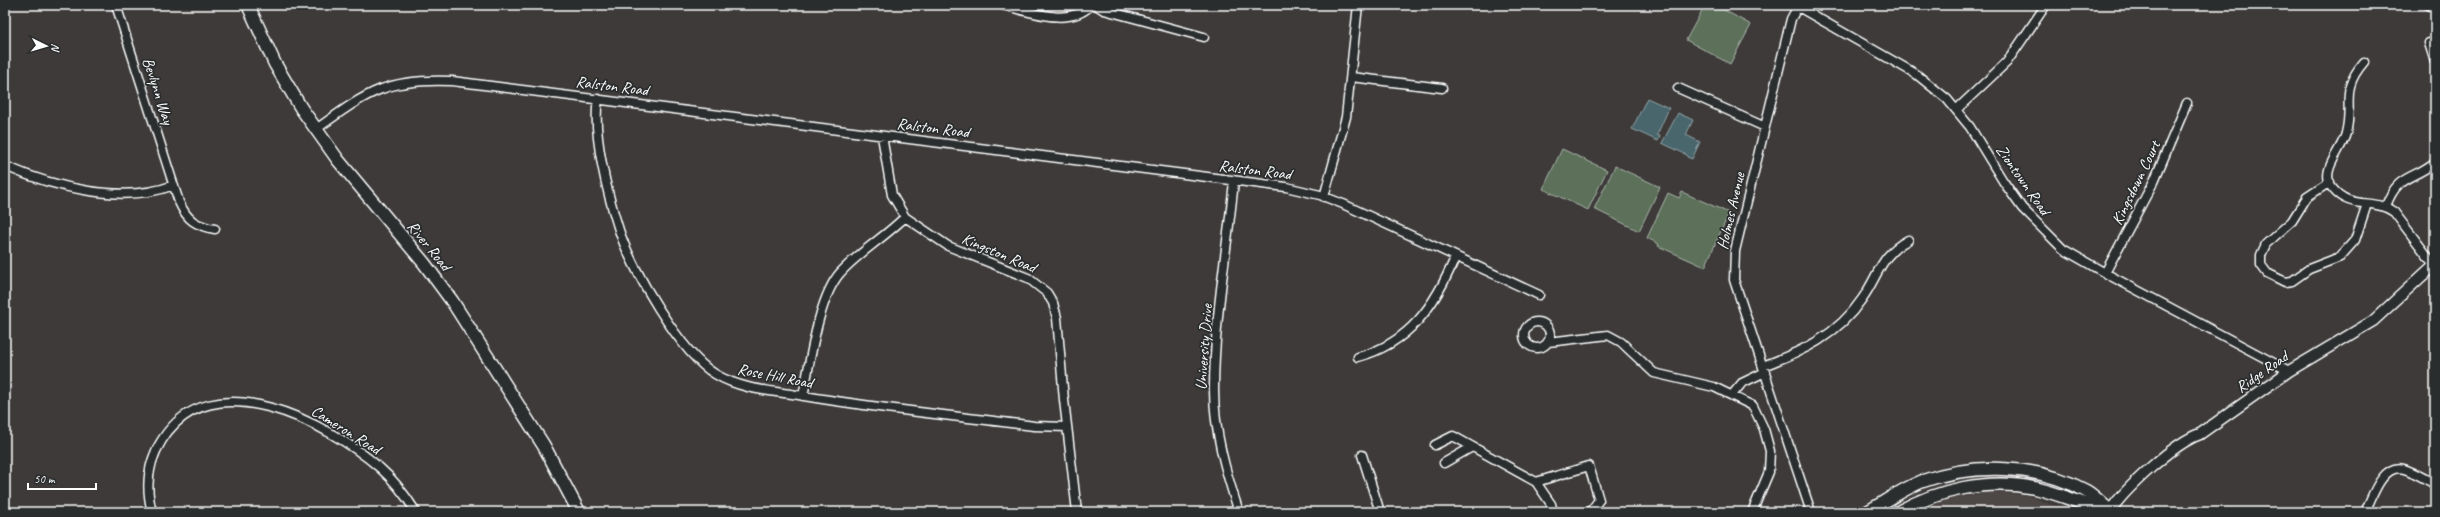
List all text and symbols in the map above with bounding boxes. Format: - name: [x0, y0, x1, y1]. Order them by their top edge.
- north arrow: [26, 26, 66, 66]
- text: N: [49, 43, 63, 53]
- street label: Bevlynn Way: [138, 55, 179, 128]
- street label: Ralston Road: [575, 72, 652, 101]
- street label: Ralston Road: [896, 114, 973, 143]
- street label: Kingsdown Court: [2107, 136, 2166, 228]
- street label: Ziontown Road: [1992, 141, 2056, 221]
- street label: Ralston Road: [1218, 156, 1295, 185]
- street label: Holmes Avenue: [1712, 169, 1750, 251]
- street label: River Road: [403, 217, 457, 277]
- street label: Kingston Road: [959, 228, 1042, 279]
- street label: University Drive: [1191, 302, 1217, 391]
- street label: Ridge Road: [2232, 345, 2294, 397]
- street label: Rose Hill Road: [736, 359, 817, 394]
- street label: Cameron Road: [308, 401, 387, 461]
- scale bar: [28, 465, 96, 491]
- text: 50 m: [34, 471, 56, 487]

